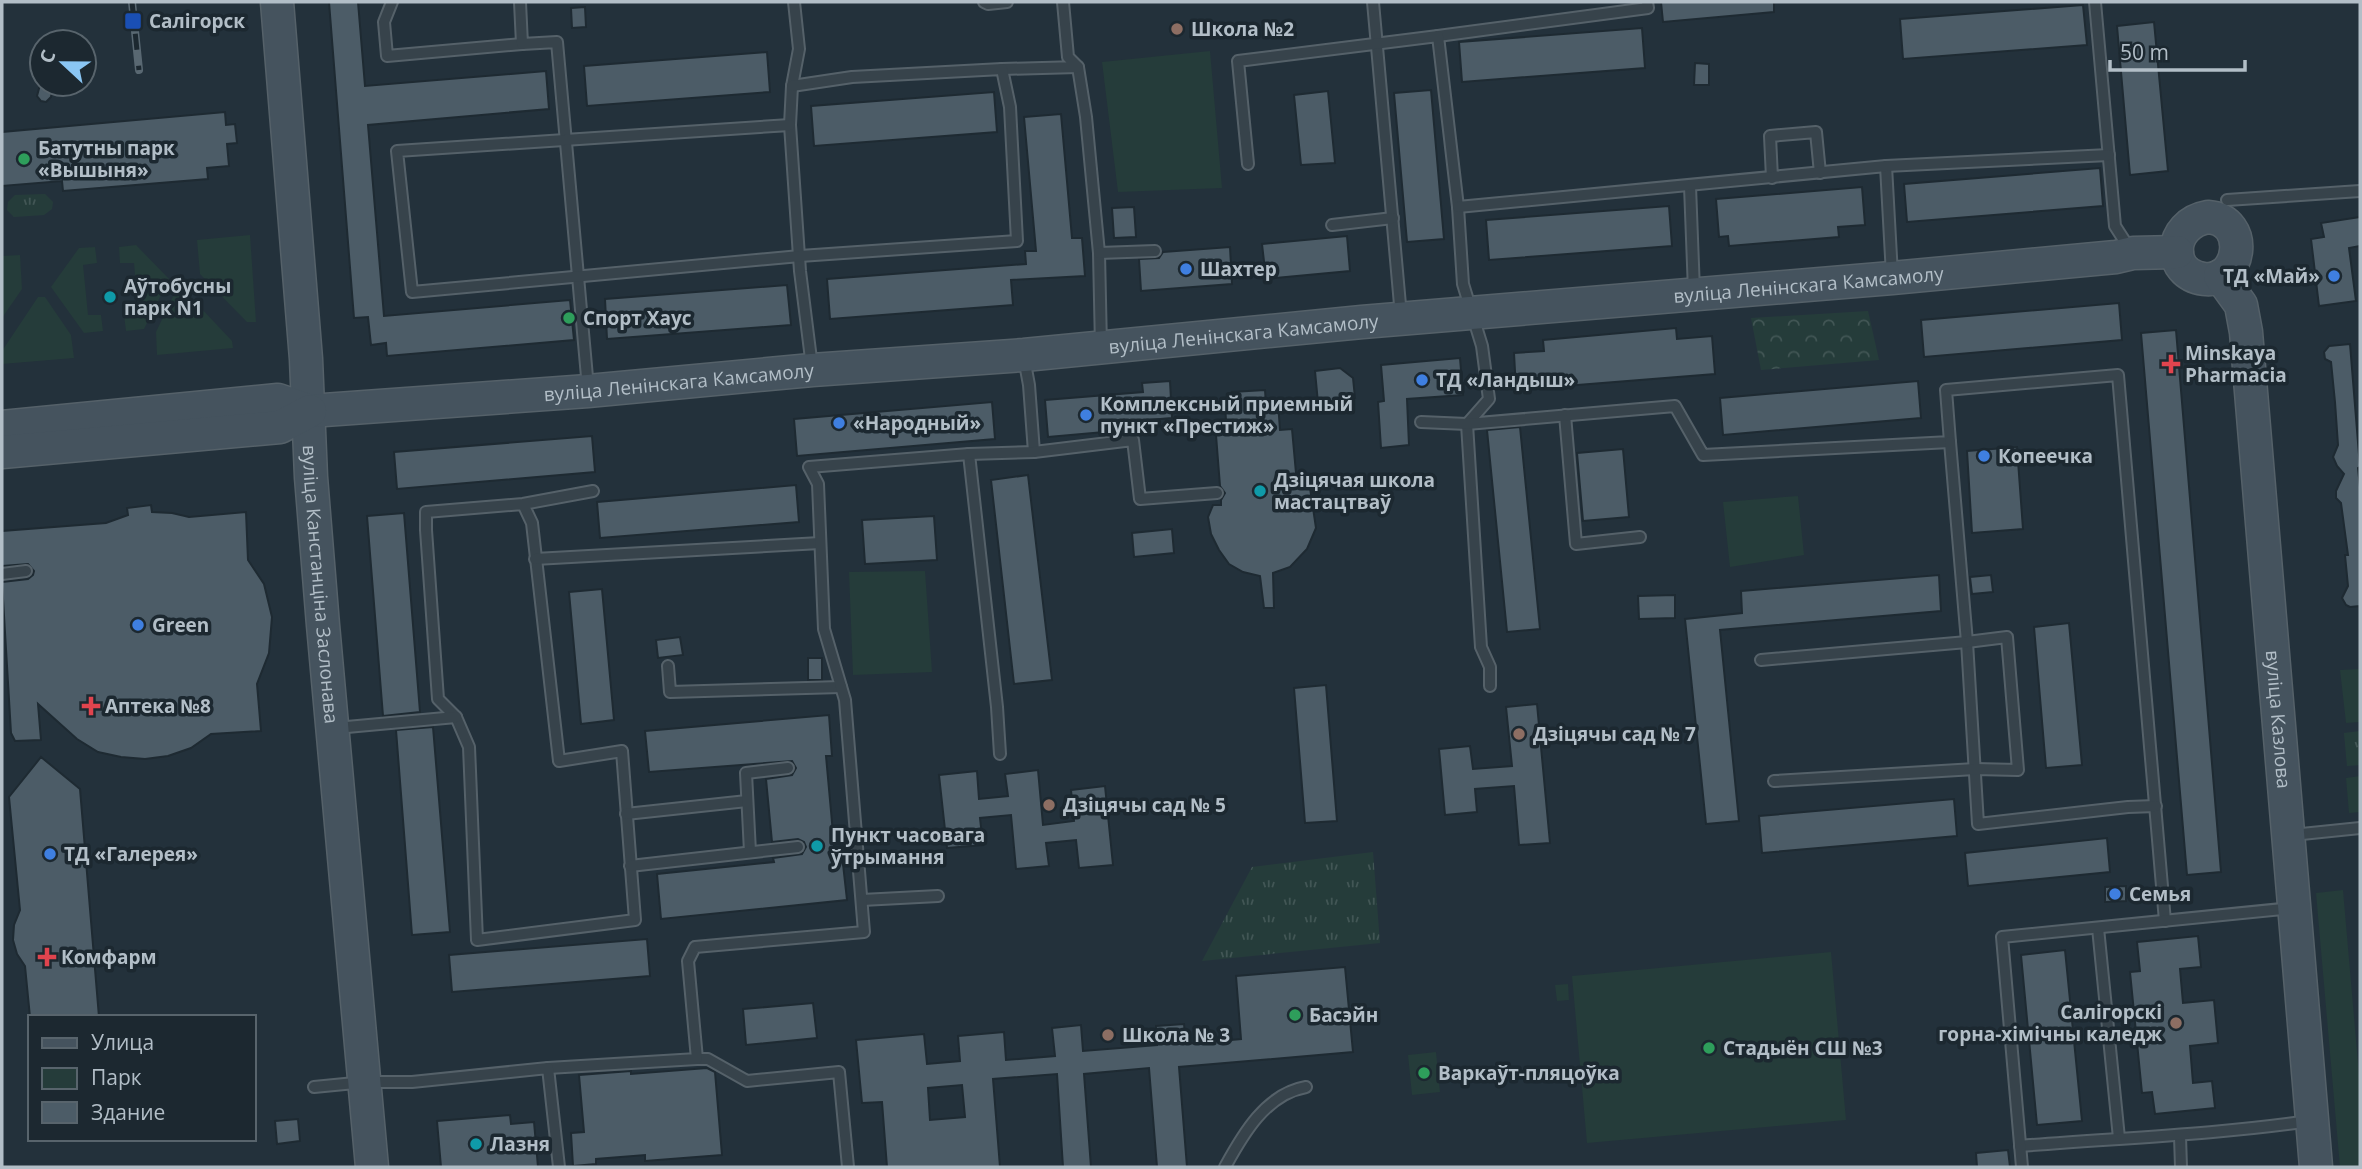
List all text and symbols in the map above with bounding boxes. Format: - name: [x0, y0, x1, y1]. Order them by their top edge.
- place label: Салігорск: [149, 8, 245, 34]
- marker: Салігорск: [123, 11, 143, 31]
- place label: Школа №2: [1191, 16, 1294, 42]
- marker: Школа №2: [1169, 21, 1185, 37]
- north arrow: [28, 28, 98, 98]
- scale bar: [2110, 28, 2245, 72]
- text: 50 m: [2120, 38, 2169, 66]
- text: С: [33, 46, 62, 67]
- place label: Батутны парк «Вышыня»: [38, 135, 175, 183]
- marker: Батутны парк «Вышыня»: [16, 151, 32, 167]
- place label: Шахтер: [1200, 256, 1277, 282]
- street label: вуліца Ленінскага Камсамолу: [1672, 260, 1945, 309]
- marker: Шахтер: [1178, 261, 1194, 277]
- place label: ТД «Май»: [2223, 263, 2320, 289]
- marker: ТД «Май»: [2326, 268, 2342, 284]
- place label: Аўтобусны парк N1: [124, 273, 231, 321]
- marker: Аўтобусны парк N1: [102, 289, 118, 305]
- place label: Спорт Хаус: [583, 305, 692, 331]
- street label: вуліца Ленінскага Камсамолу: [1107, 308, 1380, 360]
- marker: Спорт Хаус: [561, 310, 577, 326]
- place label: Minskaya Pharmacia: [2185, 340, 2287, 388]
- marker: Minskaya Pharmacia: [2163, 356, 2179, 372]
- street label: вуліца Ленінскага Камсамолу: [543, 357, 815, 407]
- place label: ТД «Ландыш»: [1436, 367, 1575, 393]
- marker: ТД «Ландыш»: [1414, 372, 1430, 388]
- place label: Комплексный приемный пункт «Престиж»: [1100, 391, 1353, 439]
- marker: Комплексный приемный пункт «Престиж»: [1078, 407, 1094, 423]
- place label: «Народный»: [853, 410, 981, 436]
- marker: «Народный»: [831, 415, 847, 431]
- place label: Копеечка: [1998, 443, 2093, 469]
- street label: вуліца Канстанціна Заслонава: [297, 444, 345, 725]
- marker: Копеечка: [1976, 448, 1992, 464]
- place label: Дзіцячая школа мастацтваў: [1274, 467, 1435, 515]
- marker: Дзіцячая школа мастацтваў: [1252, 483, 1268, 499]
- place label: Green: [152, 612, 209, 638]
- marker: Green: [130, 617, 146, 633]
- street label: вуліца Казлова: [2260, 649, 2297, 790]
- place label: Аптека №8: [105, 693, 211, 719]
- marker: Аптека №8: [83, 698, 99, 714]
- place label: Дзіцячы сад № 7: [1533, 721, 1696, 747]
- marker: Дзіцячы сад № 7: [1511, 726, 1527, 742]
- place label: Дзіцячы сад № 5: [1063, 792, 1226, 818]
- marker: Дзіцячы сад № 5: [1041, 797, 1057, 813]
- place label: Пункт часовага ўтрымання: [831, 822, 985, 870]
- marker: Пункт часовага ўтрымання: [809, 838, 825, 854]
- place label: ТД «Галерея»: [64, 841, 198, 867]
- marker: ТД «Галерея»: [42, 846, 58, 862]
- place label: Семья: [2129, 881, 2191, 907]
- marker: Семья: [2107, 886, 2123, 902]
- place label: Комфарм: [61, 944, 157, 970]
- marker: Комфарм: [39, 949, 55, 965]
- place label: Салігорскі горна-хімічны каледж: [1938, 999, 2162, 1047]
- place label: Басэйн: [1309, 1002, 1378, 1028]
- marker: Басэйн: [1287, 1007, 1303, 1023]
- legend: [28, 1015, 256, 1141]
- marker: Салігорскі горна-хімічны каледж: [2168, 1015, 2184, 1031]
- place label: Школа № 3: [1122, 1022, 1230, 1048]
- marker: Школа № 3: [1100, 1027, 1116, 1043]
- text: Улица: [91, 1028, 154, 1056]
- place label: Стадыён СШ №3: [1723, 1035, 1883, 1061]
- marker: Стадыён СШ №3: [1701, 1040, 1717, 1056]
- place label: Варкаўт-пляцоўка: [1438, 1060, 1620, 1086]
- text: Парк: [91, 1063, 142, 1091]
- marker: Варкаўт-пляцоўка: [1416, 1065, 1432, 1081]
- text: Здание: [91, 1098, 165, 1126]
- place label: Лазня: [490, 1131, 550, 1157]
- marker: Лазня: [468, 1136, 484, 1152]

